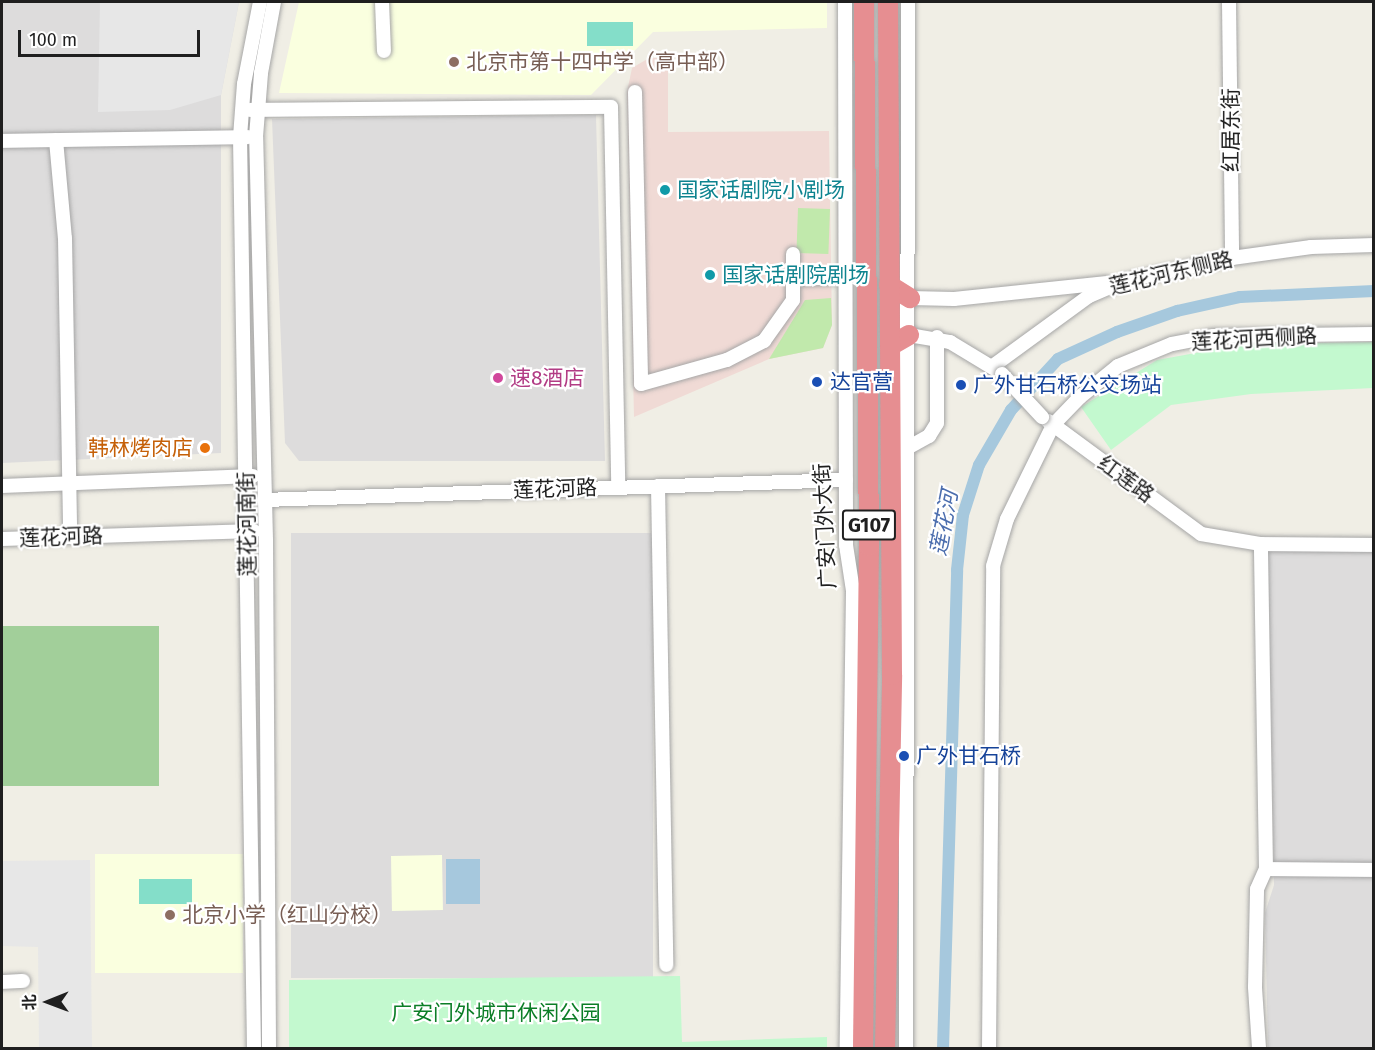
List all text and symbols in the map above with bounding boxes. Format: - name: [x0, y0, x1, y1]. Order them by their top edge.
- scale bar: [21, 18, 202, 56]
- text: 100 m: [29, 29, 77, 51]
- place label: 北京市第十四中学（高中部）: [466, 49, 739, 75]
- marker: 北京市第十四中学（高中部）: [447, 55, 461, 69]
- street label: 红居东街: [1218, 88, 1244, 172]
- place label: 国家话剧院小剧场: [677, 177, 845, 203]
- marker: 国家话剧院小剧场: [658, 183, 672, 197]
- street label: 莲花河东侧路: [1107, 247, 1235, 299]
- place label: 国家话剧院剧场: [722, 262, 869, 288]
- marker: 国家话剧院剧场: [703, 268, 717, 282]
- street label: 莲花河西侧路: [1190, 323, 1318, 355]
- place label: 速8酒店: [510, 365, 585, 391]
- place label: 达官营: [830, 369, 893, 395]
- marker: 速8酒店: [491, 371, 505, 385]
- place label: 广外甘石桥公交场站: [973, 372, 1162, 398]
- marker: 达官营: [808, 373, 826, 391]
- marker: 广外甘石桥公交场站: [954, 378, 968, 392]
- place label: 韩林烤肉店: [88, 435, 193, 461]
- marker: 韩林烤肉店: [198, 441, 212, 455]
- street label: 红莲路: [1093, 450, 1159, 508]
- street label: 广安门外大街: [809, 462, 841, 590]
- street label: 莲花河南街: [233, 471, 261, 577]
- street label: 莲花河路: [513, 475, 597, 503]
- water label: 莲花河: [925, 488, 963, 558]
- road number: G107: [840, 508, 898, 542]
- street label: 莲花河路: [19, 523, 103, 551]
- place label: 广外甘石桥: [916, 743, 1021, 769]
- marker: 广外甘石桥: [897, 749, 911, 763]
- place label: 北京小学（红山分校）: [182, 902, 392, 928]
- marker: 北京小学（红山分校）: [163, 908, 177, 922]
- north arrow: [18, 972, 78, 1032]
- text: 北: [20, 994, 39, 1011]
- park label: 广安门外城市休闲公园: [391, 1000, 601, 1026]

